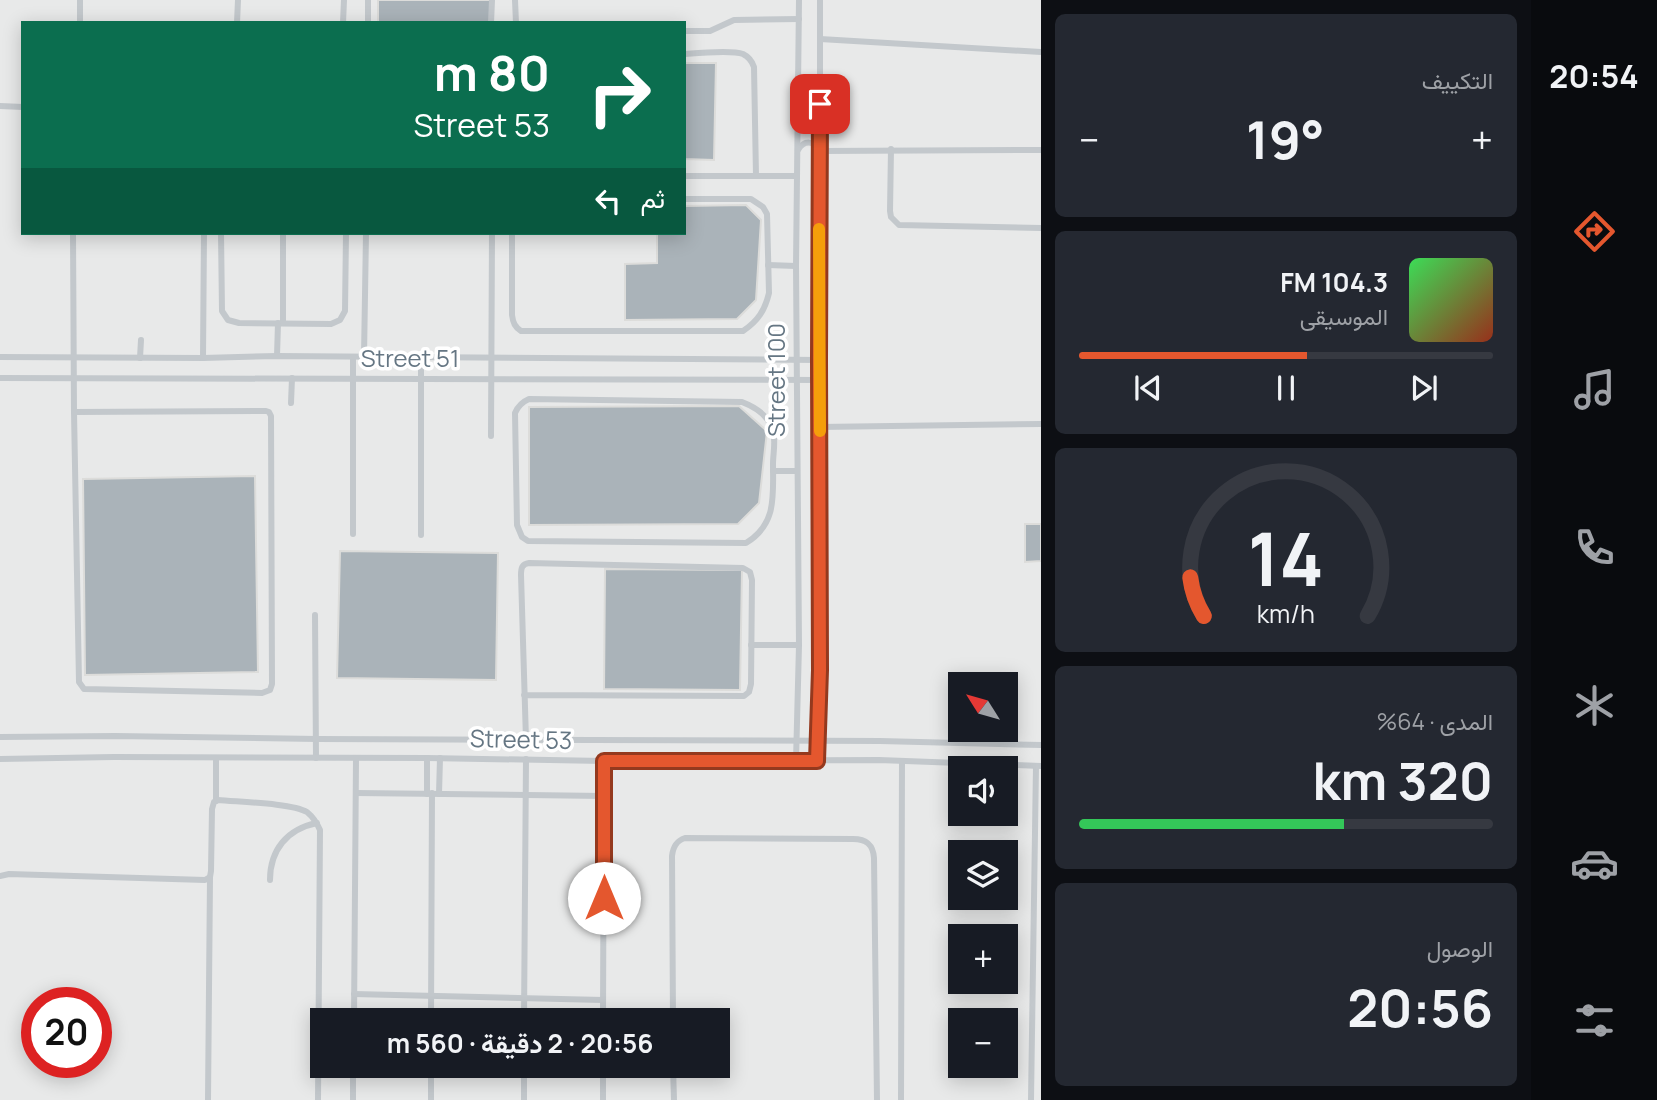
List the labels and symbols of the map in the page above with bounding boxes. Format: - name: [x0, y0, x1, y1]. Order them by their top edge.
- pin: [790, 74, 850, 134]
- street label: Street 100: [759, 323, 792, 437]
- street label: Street 51: [361, 341, 459, 374]
- north arrow: [948, 672, 1018, 742]
- street label: Street 53: [470, 721, 573, 756]
- position arrow: [567, 861, 641, 935]
- speed limit sign: 20: [21, 987, 112, 1078]

